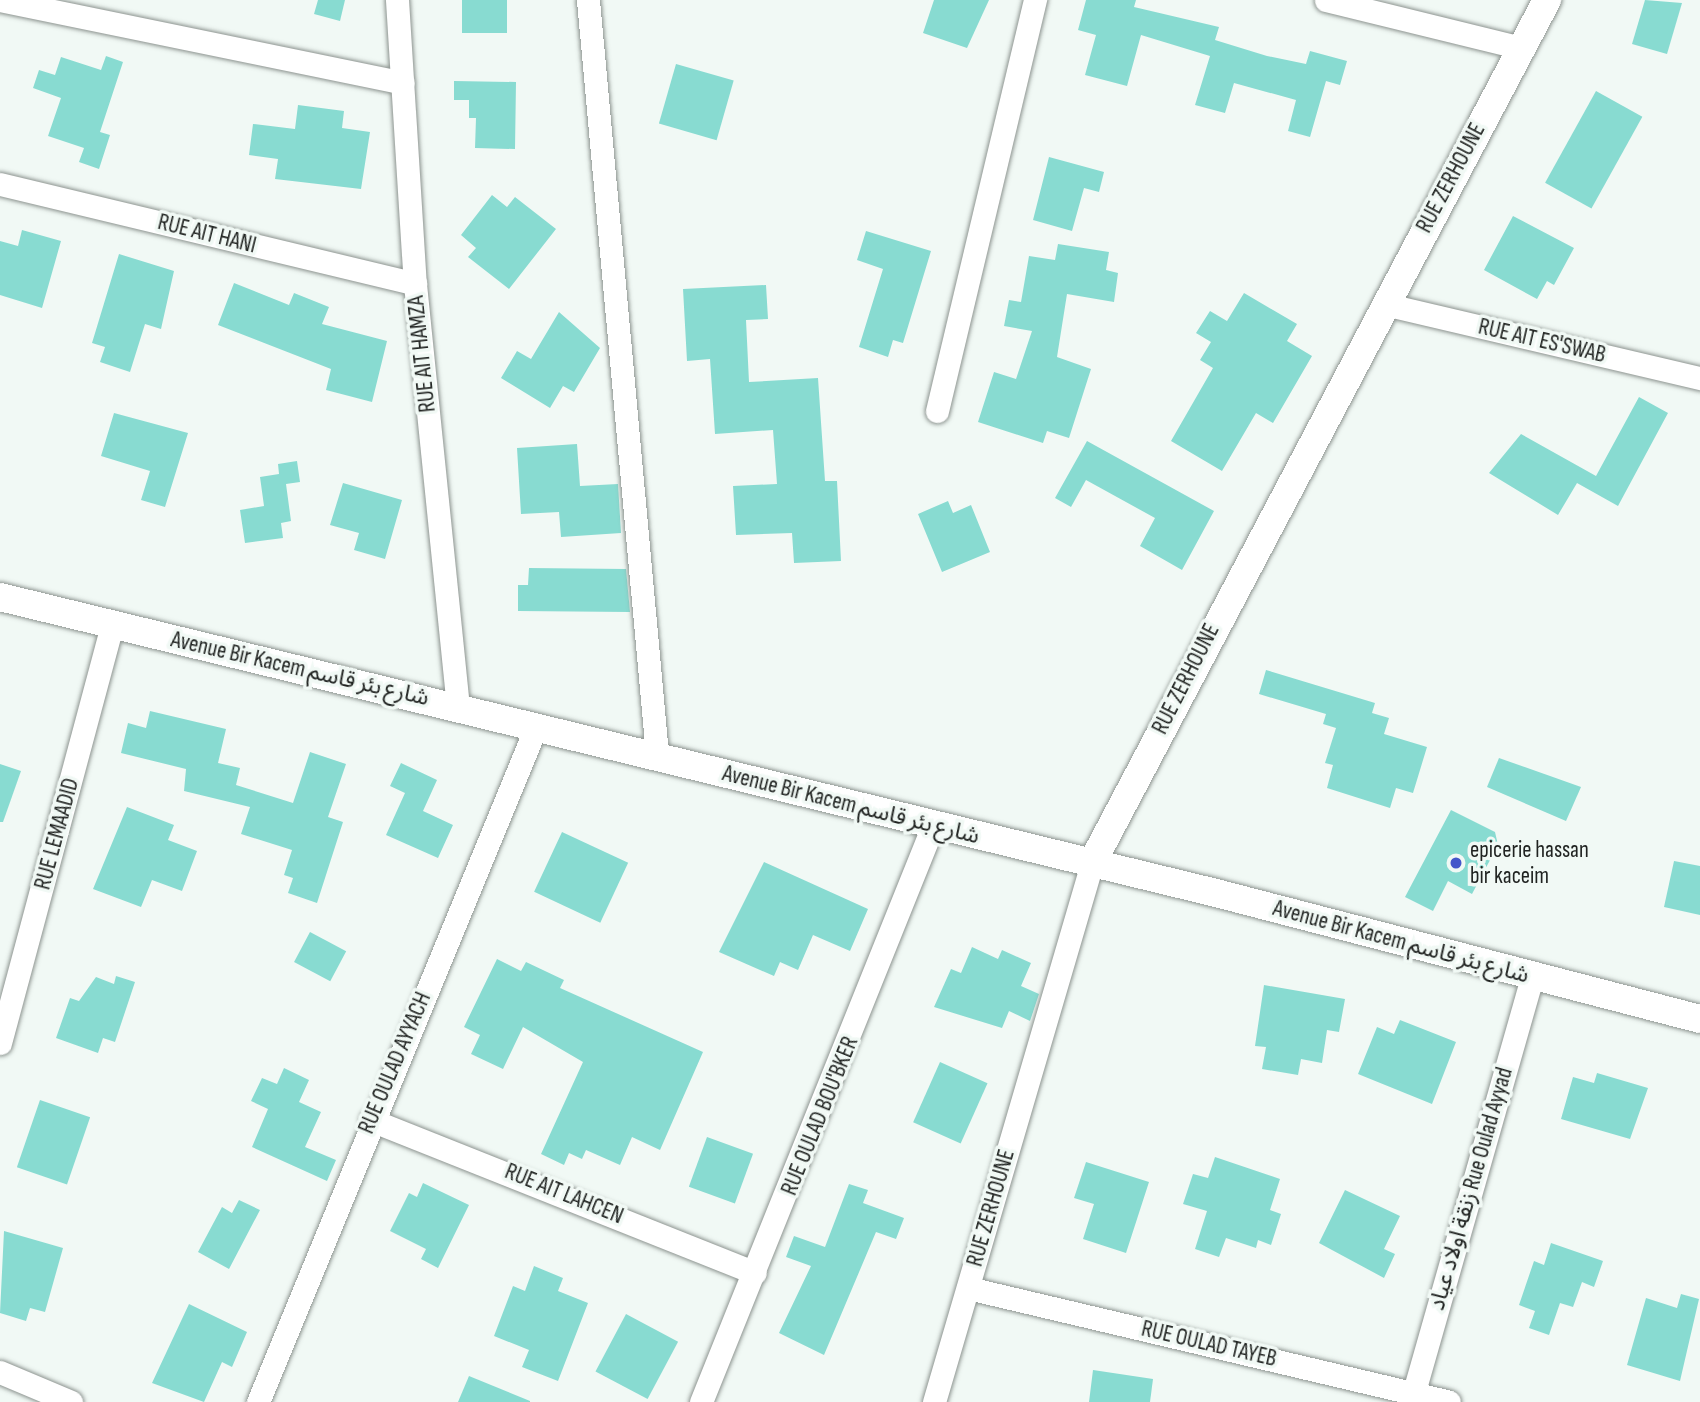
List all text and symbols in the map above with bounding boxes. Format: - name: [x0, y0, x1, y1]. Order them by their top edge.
- street label: RUE ZERHOUNE: [1411, 118, 1491, 238]
- street label: RUE AIT HANI: [155, 208, 259, 260]
- street label: RUE AIT HAMZA: [402, 294, 442, 414]
- street label: RUE AIT ES'SWAB: [1476, 313, 1608, 369]
- street label: RUE ZERHOUNE: [1146, 619, 1226, 739]
- street label: Avenue Bir Kacem شارع بئر قاسم: [168, 626, 432, 712]
- street label: Avenue Bir Kacem شارع بئر قاسم: [720, 760, 982, 850]
- street label: RUE LEMAADID: [29, 775, 85, 893]
- place label: epicerie hassan bir kaceim: [1470, 836, 1589, 890]
- marker: epicerie hassan bir kaceim: [1448, 855, 1464, 871]
- street label: Avenue Bir Kacem شارع بئر قاسم: [1270, 895, 1532, 989]
- street label: RUE OULAD AYYACH: [353, 988, 437, 1138]
- street label: RUE OULAD BOU'BKER: [776, 1033, 864, 1199]
- street label: زنقة اولاد عياد Rue Oulad Ayyad: [1423, 1064, 1519, 1314]
- street label: RUE ZERHOUNE: [961, 1146, 1021, 1270]
- street label: RUE AIT LAHCEN: [501, 1158, 627, 1230]
- street label: RUE OULAD TAYEB: [1139, 1315, 1279, 1373]

